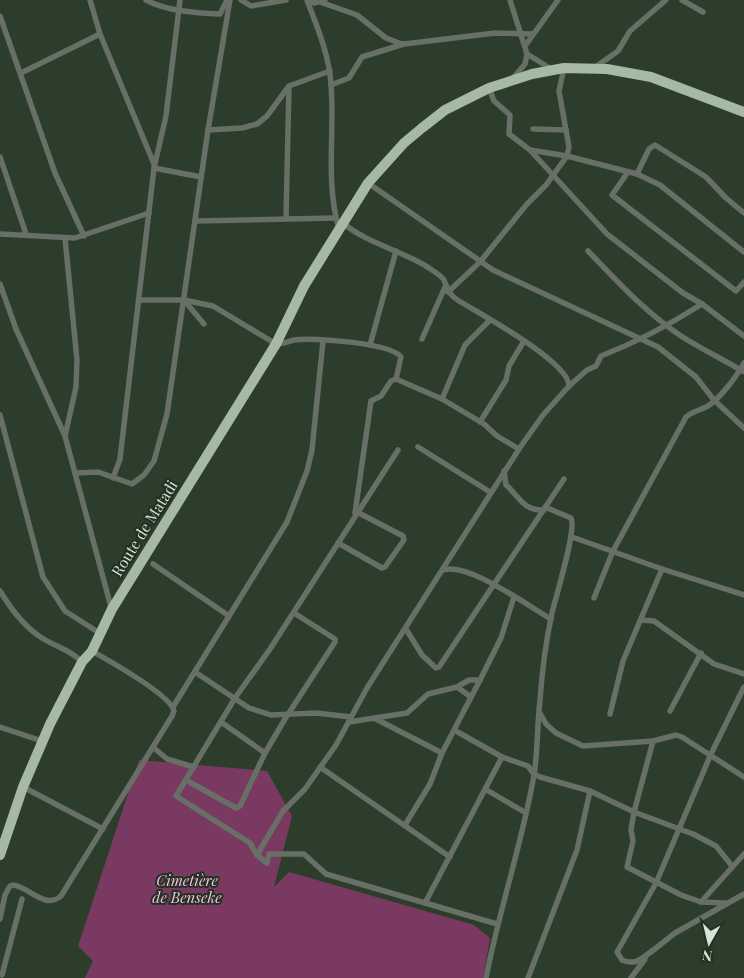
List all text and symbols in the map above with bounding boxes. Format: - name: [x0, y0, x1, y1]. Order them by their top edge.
- street label: Route de Matadi: [106, 476, 182, 580]
- park label: Cimetière de Benseke: [152, 870, 222, 907]
- north arrow: [684, 918, 734, 968]
- text: N: [701, 946, 713, 966]

